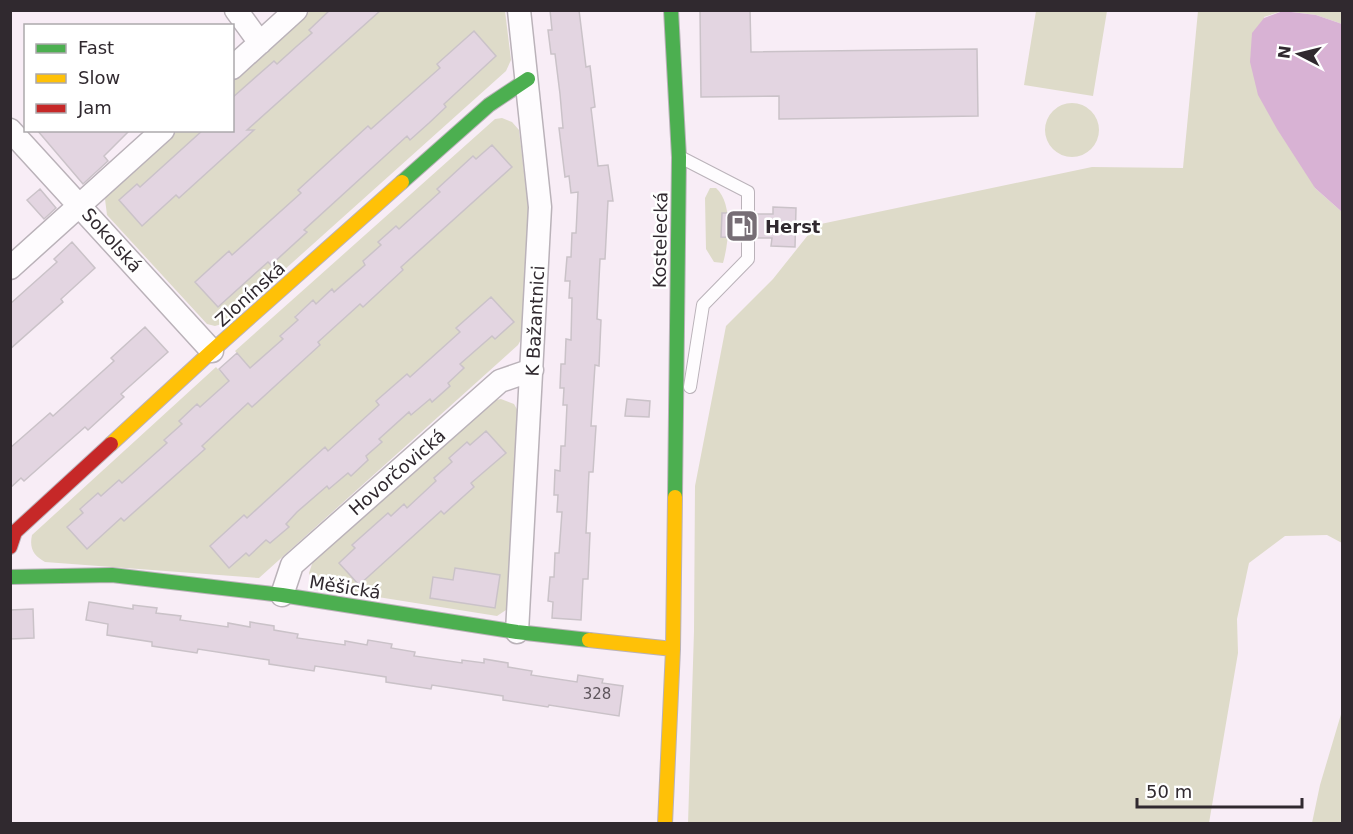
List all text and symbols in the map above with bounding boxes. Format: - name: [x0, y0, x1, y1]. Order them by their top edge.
- legend: [24, 24, 234, 132]
- north arrow: [1269, 24, 1329, 84]
- text: Fast: [78, 37, 114, 58]
- text: N: [1274, 44, 1295, 60]
- text: Slow: [78, 67, 120, 88]
- text: Jam: [77, 97, 112, 118]
- street label: Kostelecká: [649, 192, 671, 288]
- street label: Sokolská: [78, 204, 146, 276]
- fuel station icon: Herst: [724, 208, 760, 244]
- place label: Herst: [765, 216, 821, 237]
- street label: Zlonínská: [211, 257, 289, 331]
- street label: K Bažantnici: [522, 265, 548, 377]
- street label: Hovorčovická: [345, 424, 449, 520]
- street label: Měšická: [308, 571, 382, 603]
- house number: 328: [583, 685, 611, 703]
- scale bar: [1137, 771, 1302, 809]
- text: 50 m: [1146, 781, 1192, 802]

